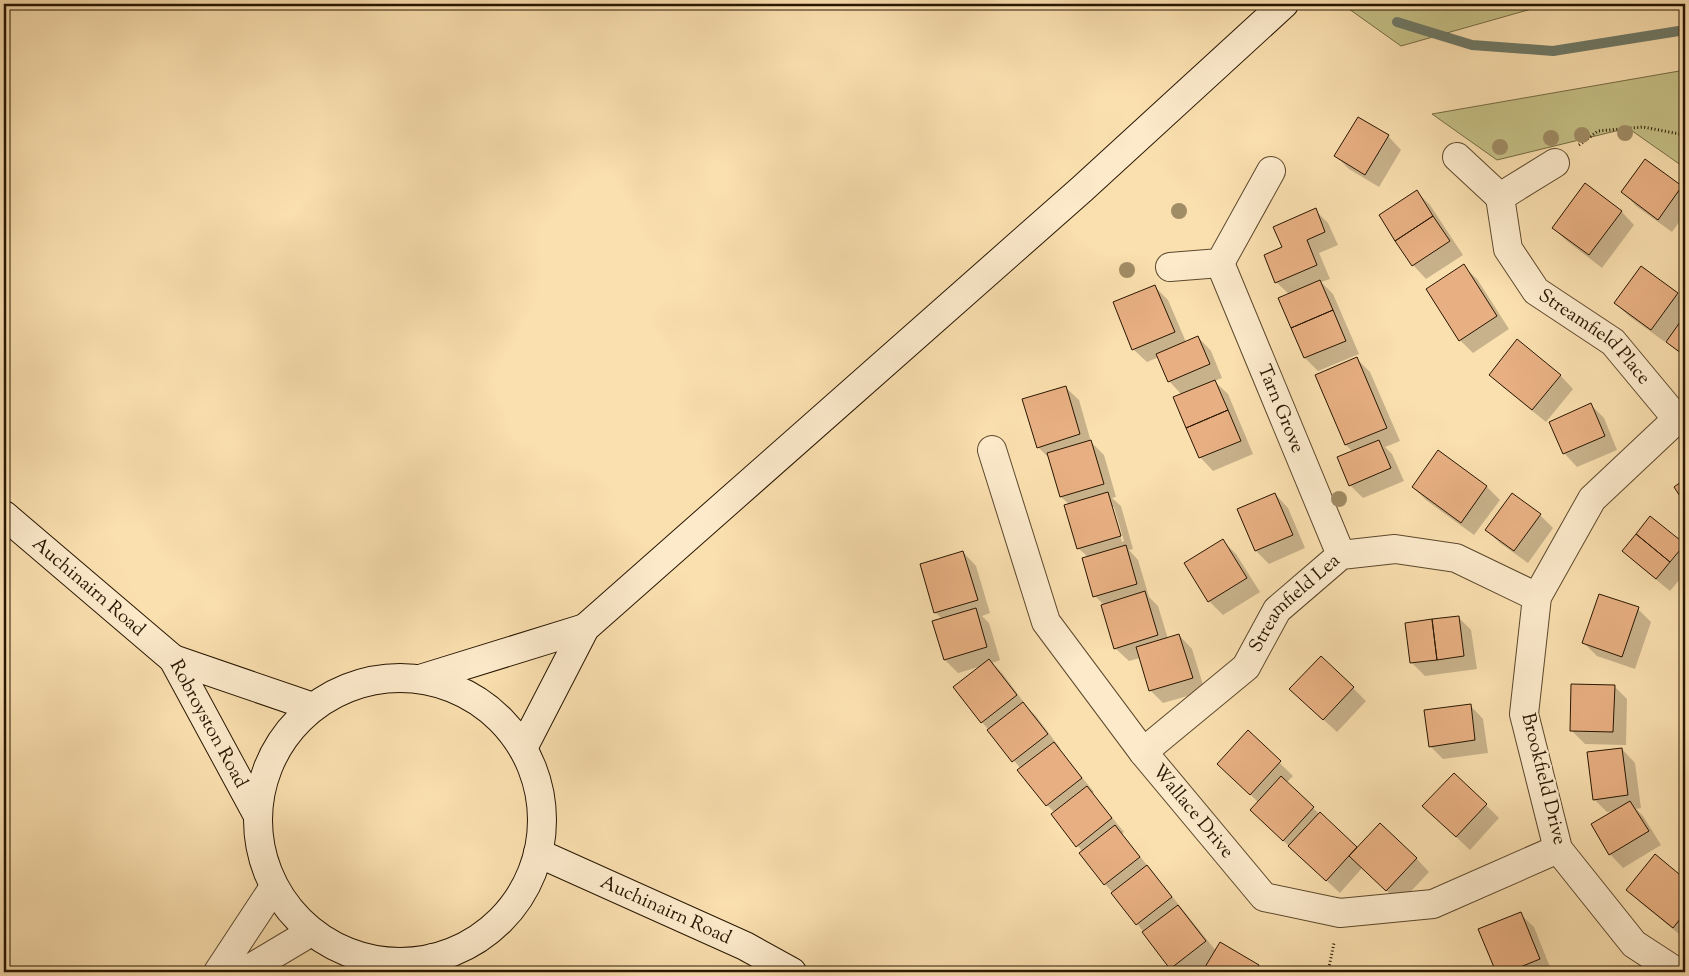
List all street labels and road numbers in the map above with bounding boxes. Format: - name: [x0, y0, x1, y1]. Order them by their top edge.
- street label: Streamfield Place: [1533, 283, 1657, 391]
- street label: Tarn Grove: [1250, 361, 1311, 457]
- street label: Auchinairn Road: [26, 531, 151, 643]
- street label: Streamfield Lea: [1243, 548, 1346, 657]
- street label: Robroyston Road: [162, 655, 254, 793]
- street label: Brookfield Drive: [1514, 710, 1572, 848]
- street label: Wallace Drive: [1145, 759, 1240, 864]
- street label: Auchinairn Road: [596, 869, 736, 952]

